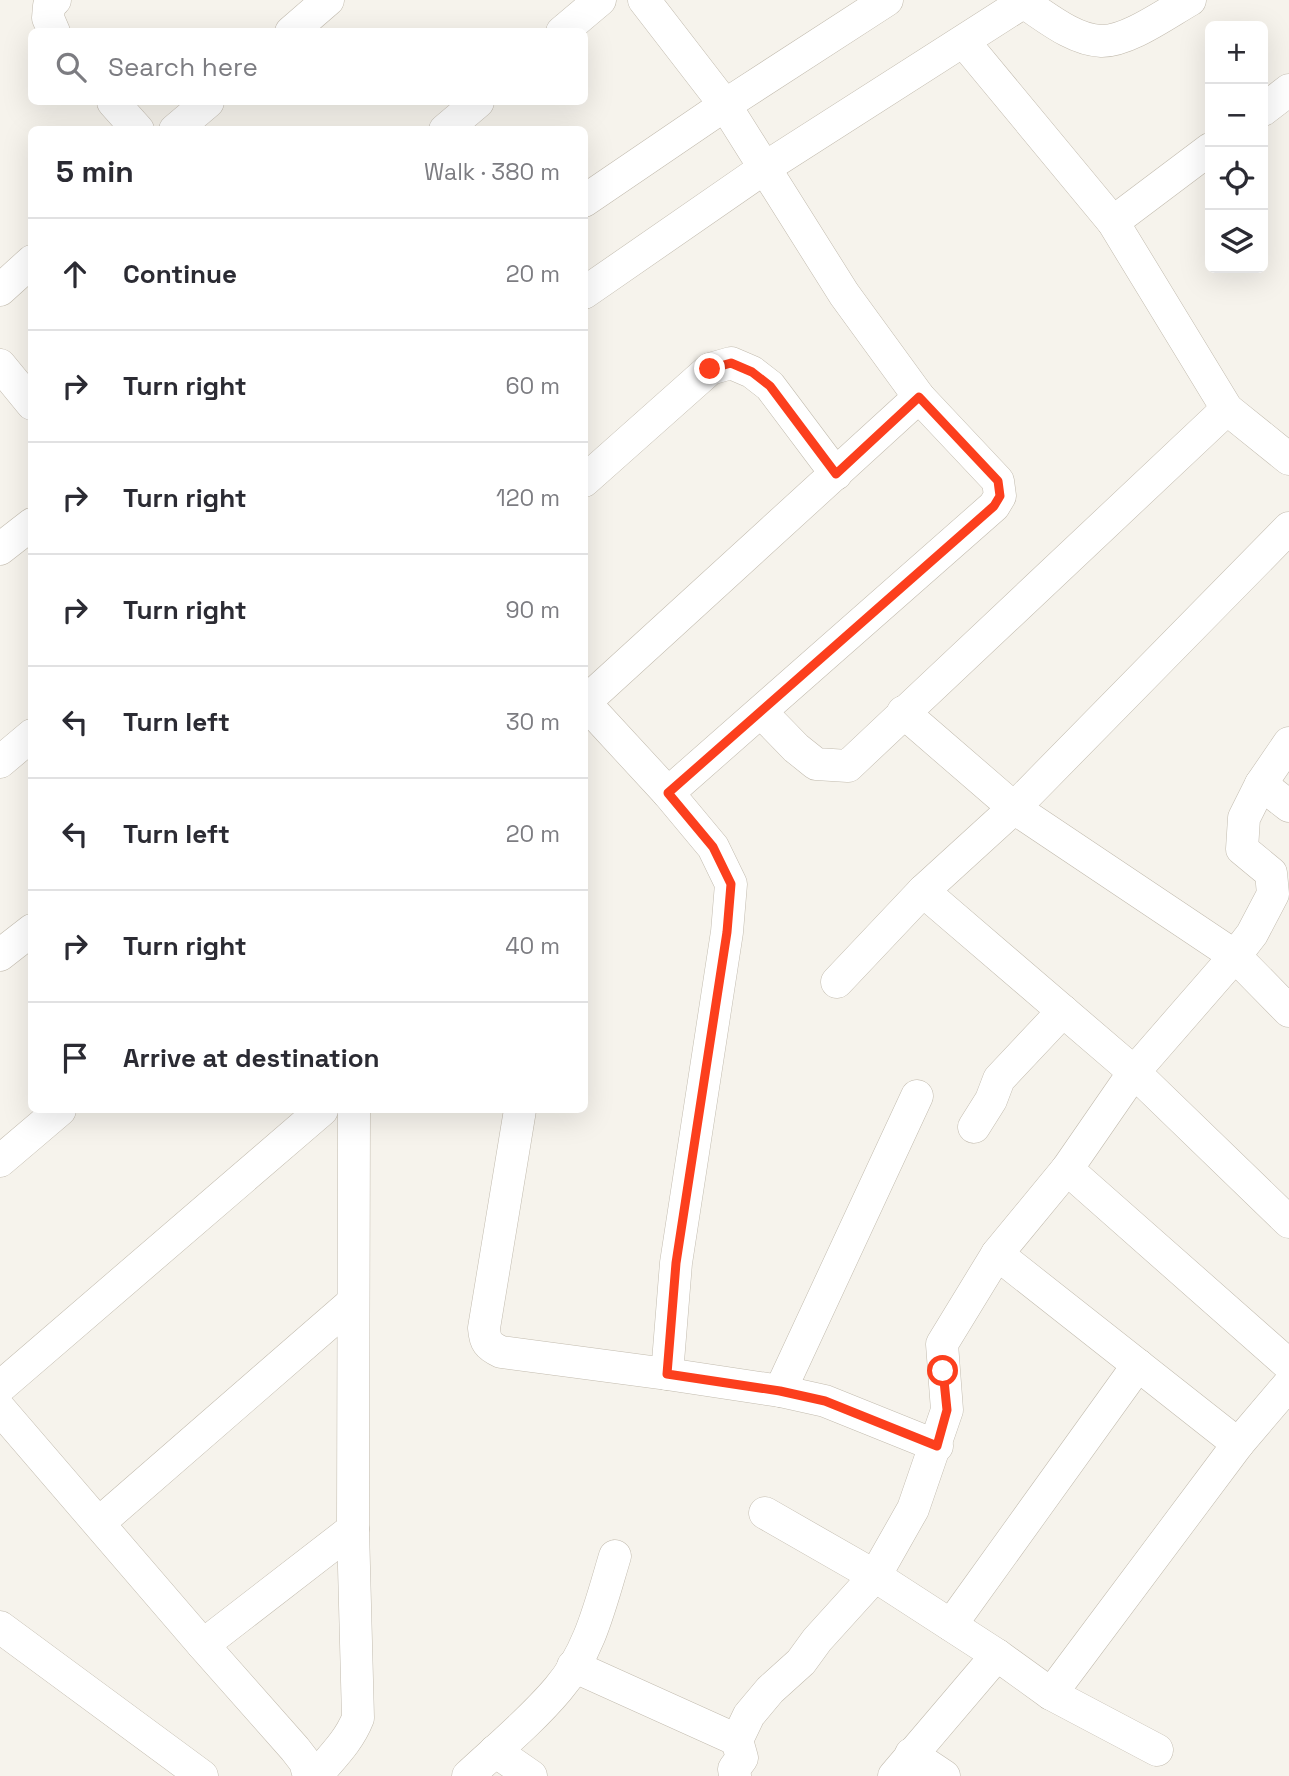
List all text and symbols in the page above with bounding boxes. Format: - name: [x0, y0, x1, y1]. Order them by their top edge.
- map controls: [1205, 21, 1268, 273]
- button: +: [1205, 21, 1268, 84]
- search box: [28, 28, 588, 105]
- icon: search: [52, 48, 90, 86]
- text: Search here: [108, 50, 258, 84]
- button: −: [1205, 84, 1268, 147]
- button: locate: [1205, 147, 1268, 210]
- text: 5 min: [56, 152, 134, 191]
- text: Walk · 380 m: [424, 157, 560, 187]
- button: layers: [1205, 210, 1268, 273]
- icon: ahead: [56, 255, 94, 293]
- text: Continue: [123, 257, 237, 291]
- text: 20 m: [506, 259, 560, 289]
- route end: [694, 353, 725, 384]
- icon: right: [56, 367, 94, 405]
- text: Turn right: [123, 369, 247, 403]
- text: 60 m: [505, 371, 560, 401]
- icon: right: [56, 479, 94, 517]
- text: Turn right: [123, 481, 247, 515]
- text: 120 m: [496, 483, 560, 513]
- icon: right: [56, 591, 94, 629]
- text: Turn right: [123, 593, 247, 627]
- text: 90 m: [505, 595, 560, 625]
- icon: left: [56, 703, 94, 741]
- text: Turn left: [123, 705, 230, 739]
- text: 30 m: [506, 707, 560, 737]
- icon: left: [56, 815, 94, 853]
- text: Turn left: [123, 817, 230, 851]
- text: 20 m: [506, 819, 560, 849]
- icon: right: [56, 927, 94, 965]
- text: Turn right: [123, 929, 247, 963]
- text: 40 m: [505, 931, 560, 961]
- icon: arrive: [56, 1039, 94, 1077]
- text: Arrive at destination: [123, 1041, 380, 1075]
- route start: [927, 1355, 958, 1386]

